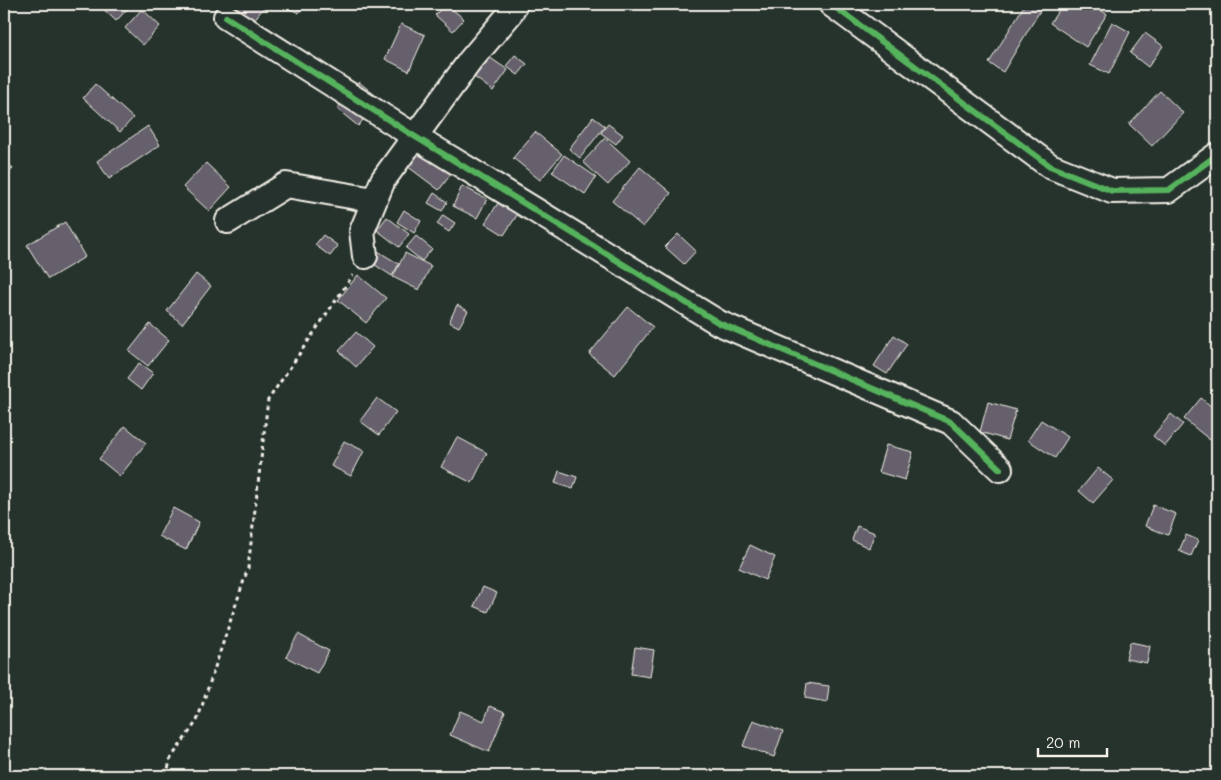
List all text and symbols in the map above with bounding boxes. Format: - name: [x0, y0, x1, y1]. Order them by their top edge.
- scale bar: [1038, 725, 1107, 757]
- text: 20 m: [1046, 732, 1080, 752]

